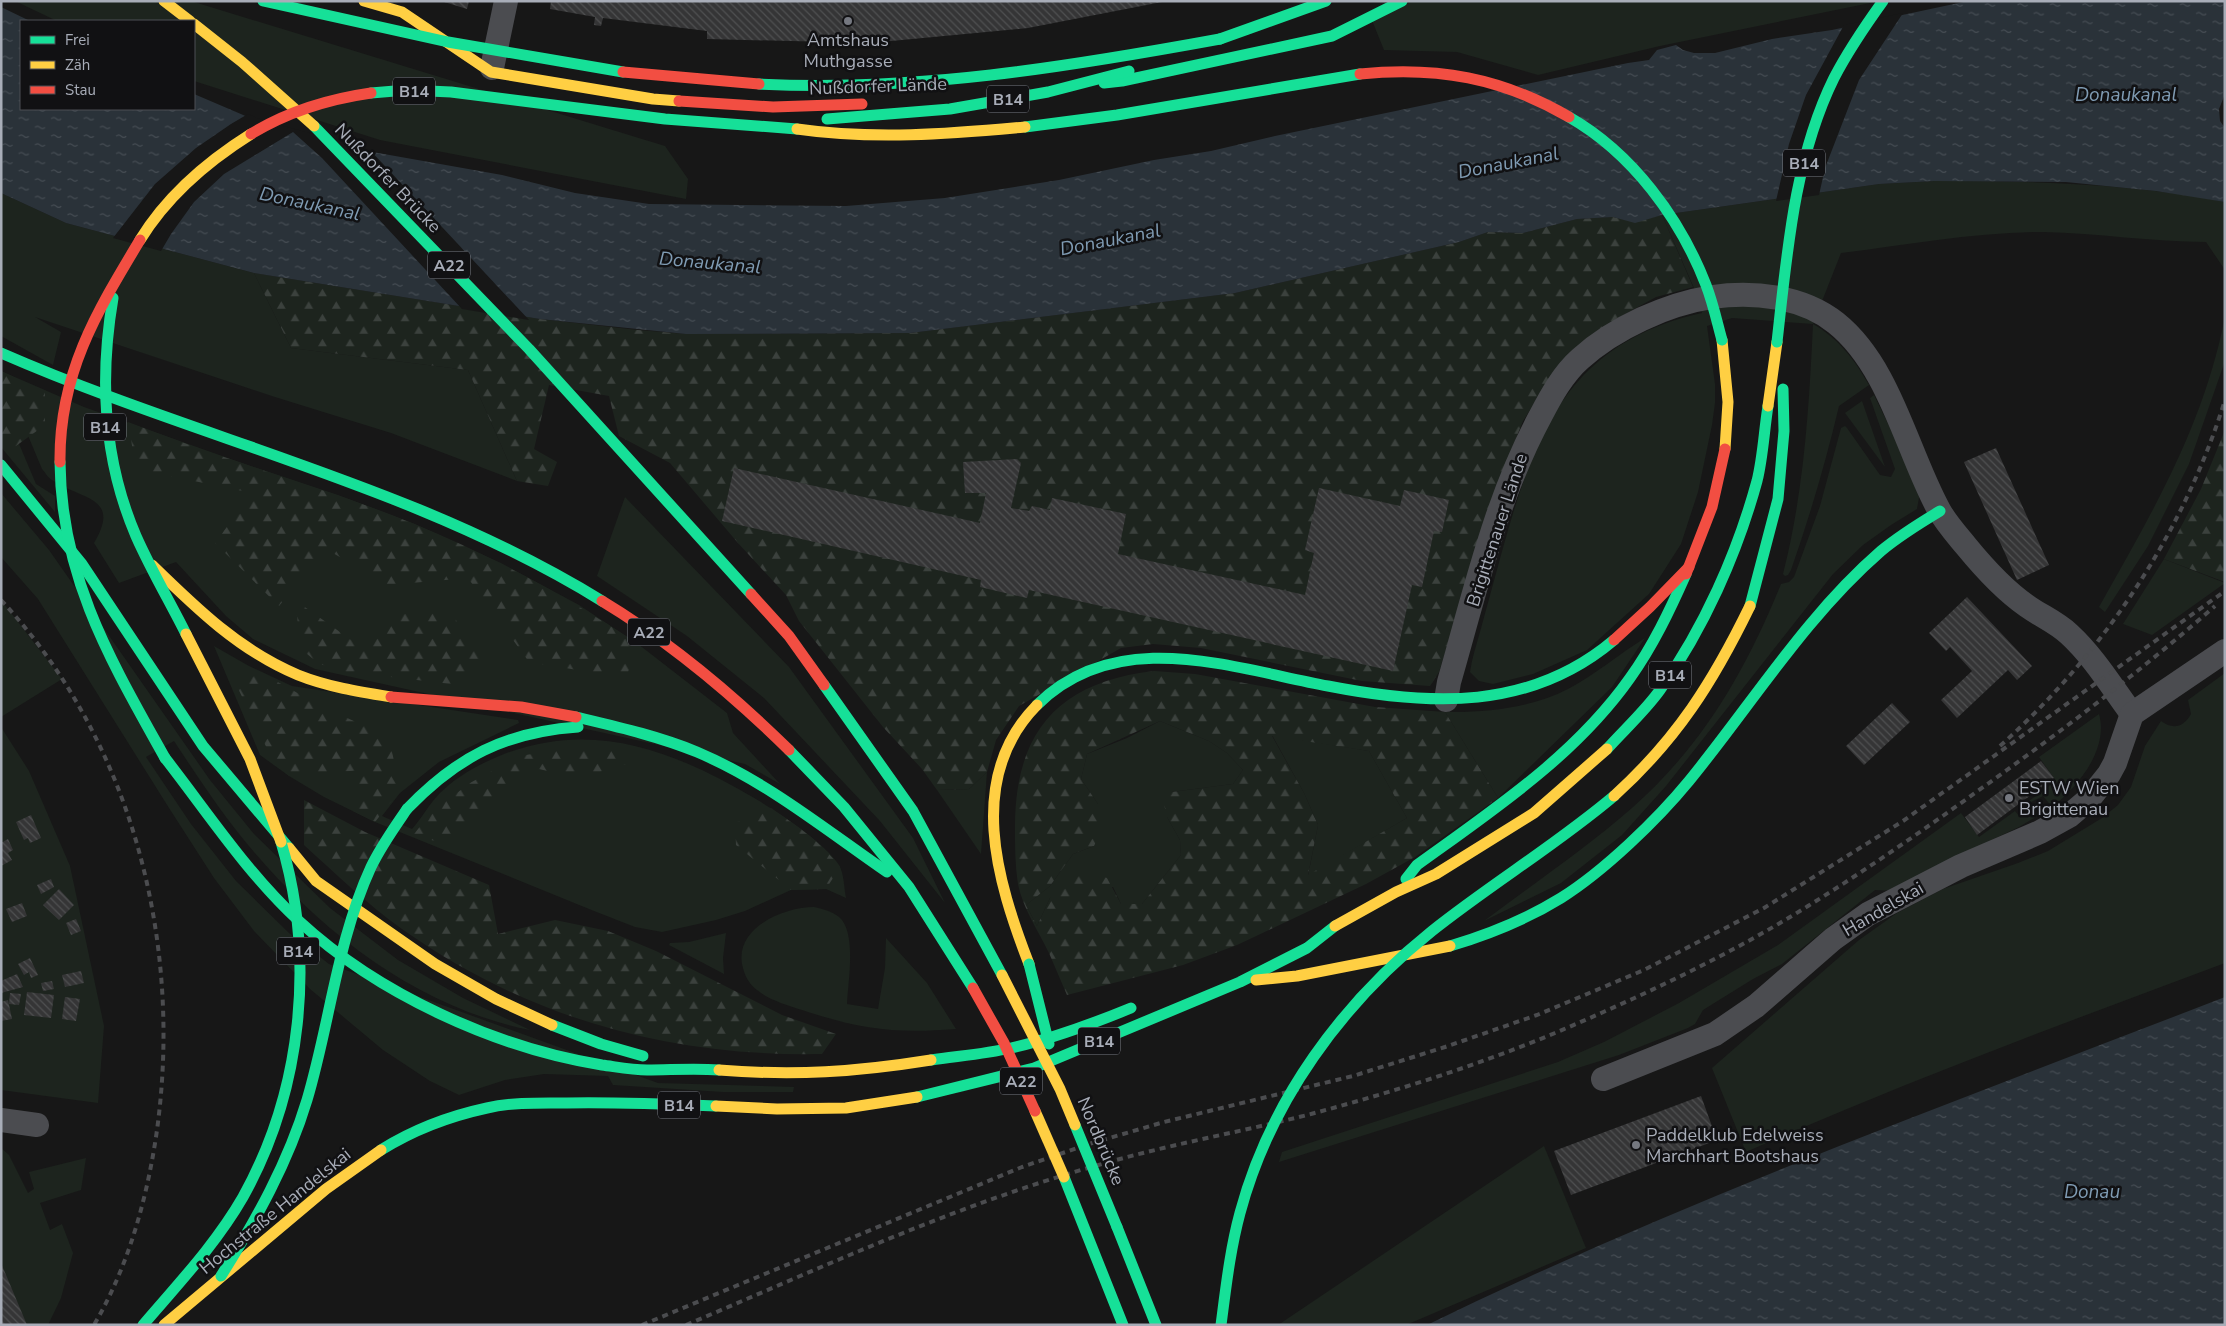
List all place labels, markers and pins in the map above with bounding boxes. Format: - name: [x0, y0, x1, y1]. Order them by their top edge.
- marker: Amtshaus Muthgasse: [842, 15, 854, 27]
- place label: Amtshaus Muthgasse: [804, 28, 893, 73]
- place label: ESTW Wien Brigittenau: [2019, 776, 2119, 821]
- marker: ESTW Wien Brigittenau: [2003, 792, 2015, 804]
- place label: Paddelklub Edelweiss Marchhart Bootshaus: [1646, 1123, 1824, 1168]
- marker: Paddelklub Edelweiss Marchhart Bootshaus: [1630, 1139, 1642, 1151]

